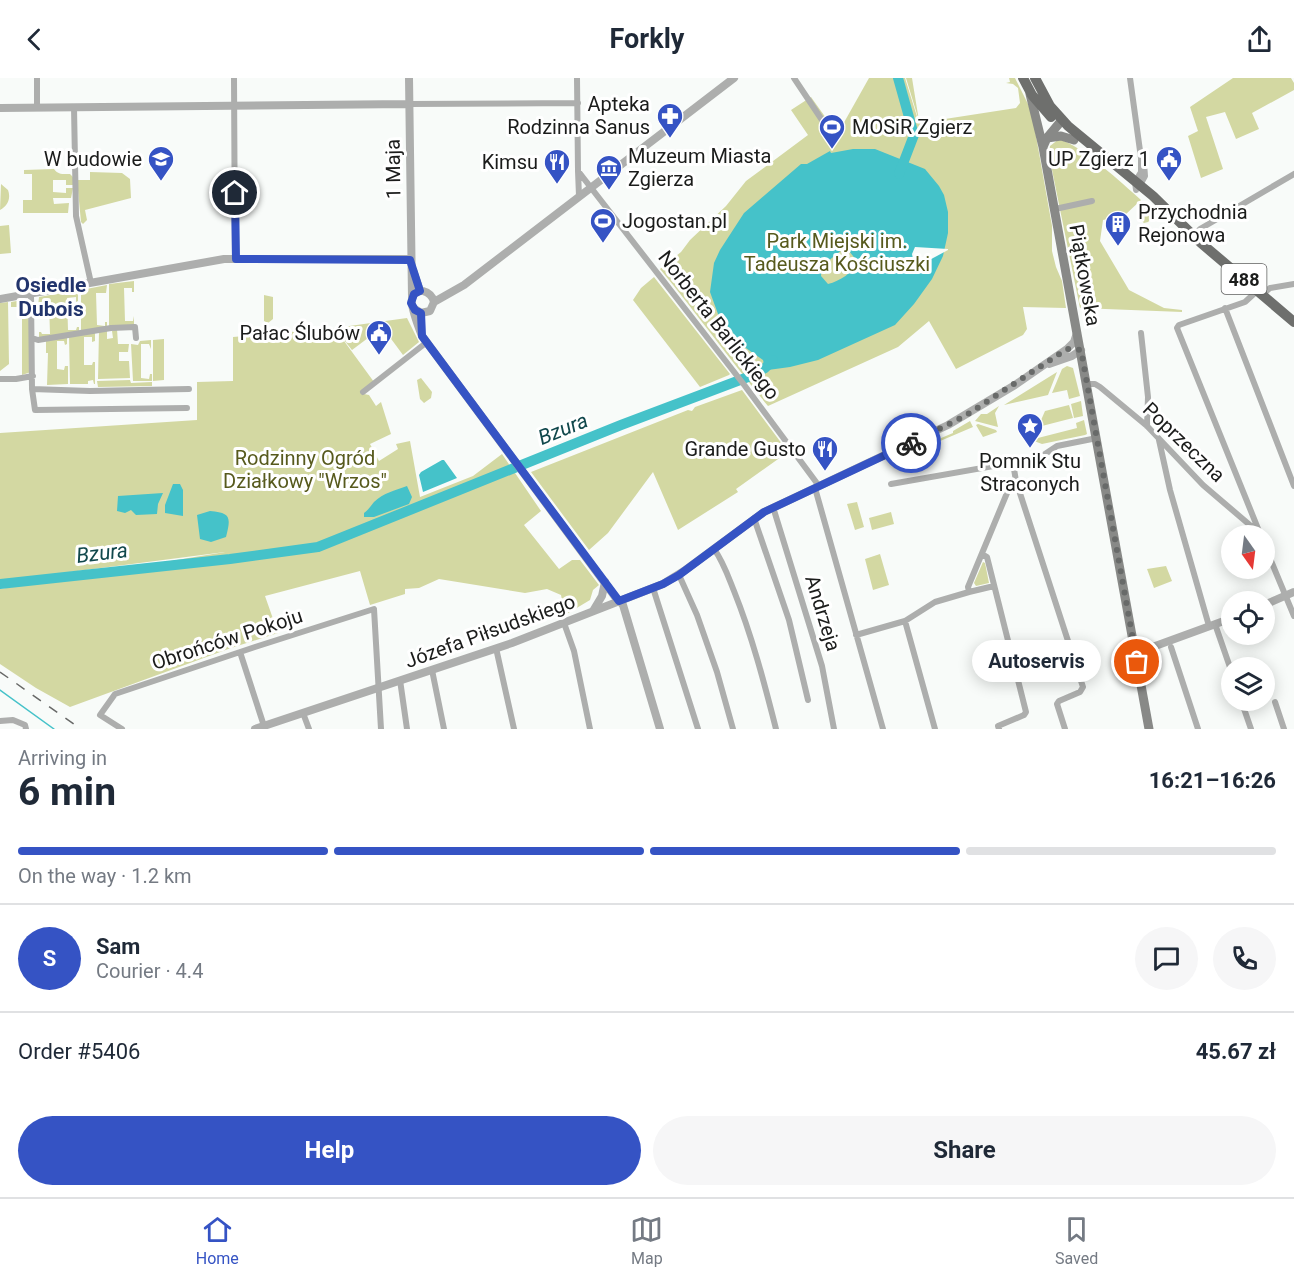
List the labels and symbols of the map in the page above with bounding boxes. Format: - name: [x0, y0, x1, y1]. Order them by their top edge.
- place label: Apteka Rodzinna Sanus: [507, 92, 650, 139]
- pharmacy icon: Apteka Rodzinna Sanus: [655, 101, 685, 139]
- sports icon: MOSiR Zgierz: [817, 112, 847, 150]
- place label: MOSiR Zgierz: [852, 115, 972, 139]
- street label: 1 Maja: [380, 139, 406, 199]
- school or university icon: W budowie: [146, 144, 176, 182]
- place label: Muzeum Miasta Zgierza: [628, 144, 771, 191]
- public building icon: UP Zgierz 1: [1154, 144, 1184, 182]
- place label: W budowie: [44, 147, 142, 171]
- restaurant icon: Kimsu: [542, 147, 572, 185]
- place label: UP Zgierz 1: [1048, 147, 1150, 171]
- place label: Kimsu: [482, 150, 538, 174]
- museum icon: Muzeum Miasta Zgierza: [594, 153, 624, 191]
- pin: [209, 167, 260, 218]
- place label: Przychodnia Rejonowa: [1138, 200, 1248, 247]
- sports icon: Jogostan.pl: [588, 206, 618, 244]
- place label: Jogostan.pl: [622, 209, 727, 233]
- building icon: Przychodnia Rejonowa: [1103, 209, 1133, 247]
- street label: Piątkowska: [1064, 222, 1106, 328]
- park label: Park Miejski im. Tadeusza Kościuszki: [744, 229, 930, 276]
- street label: Norberta Barlickiego: [653, 246, 785, 404]
- road number: 488: [1222, 264, 1266, 294]
- district label: Osiedle Dubois: [16, 273, 86, 321]
- public building icon: Pałac Ślubów: [364, 318, 394, 356]
- place label: Pałac Ślubów: [239, 321, 360, 345]
- street label: Poprzeczna: [1138, 397, 1230, 487]
- water label: Bzura: [535, 408, 591, 450]
- place icon: Pomnik Stu Straconych: [1015, 411, 1045, 449]
- courier: [881, 413, 941, 473]
- restaurant icon: Grande Gusto: [810, 434, 840, 472]
- place label: Grande Gusto: [684, 437, 806, 461]
- park label: Rodzinny Ogród Działkowy "Wrzos": [223, 446, 387, 493]
- place label: Pomnik Stu Straconych: [979, 449, 1081, 496]
- north arrow: [1221, 525, 1275, 579]
- water label: Bzura: [75, 538, 129, 568]
- street label: Andrzeja: [800, 572, 846, 654]
- street label: Józefa Piłsudskiego: [402, 589, 578, 673]
- street label: Obrońców Pokoju: [149, 603, 305, 675]
- pin: [1111, 636, 1162, 687]
- callout: Autoservis: [972, 641, 1101, 683]

